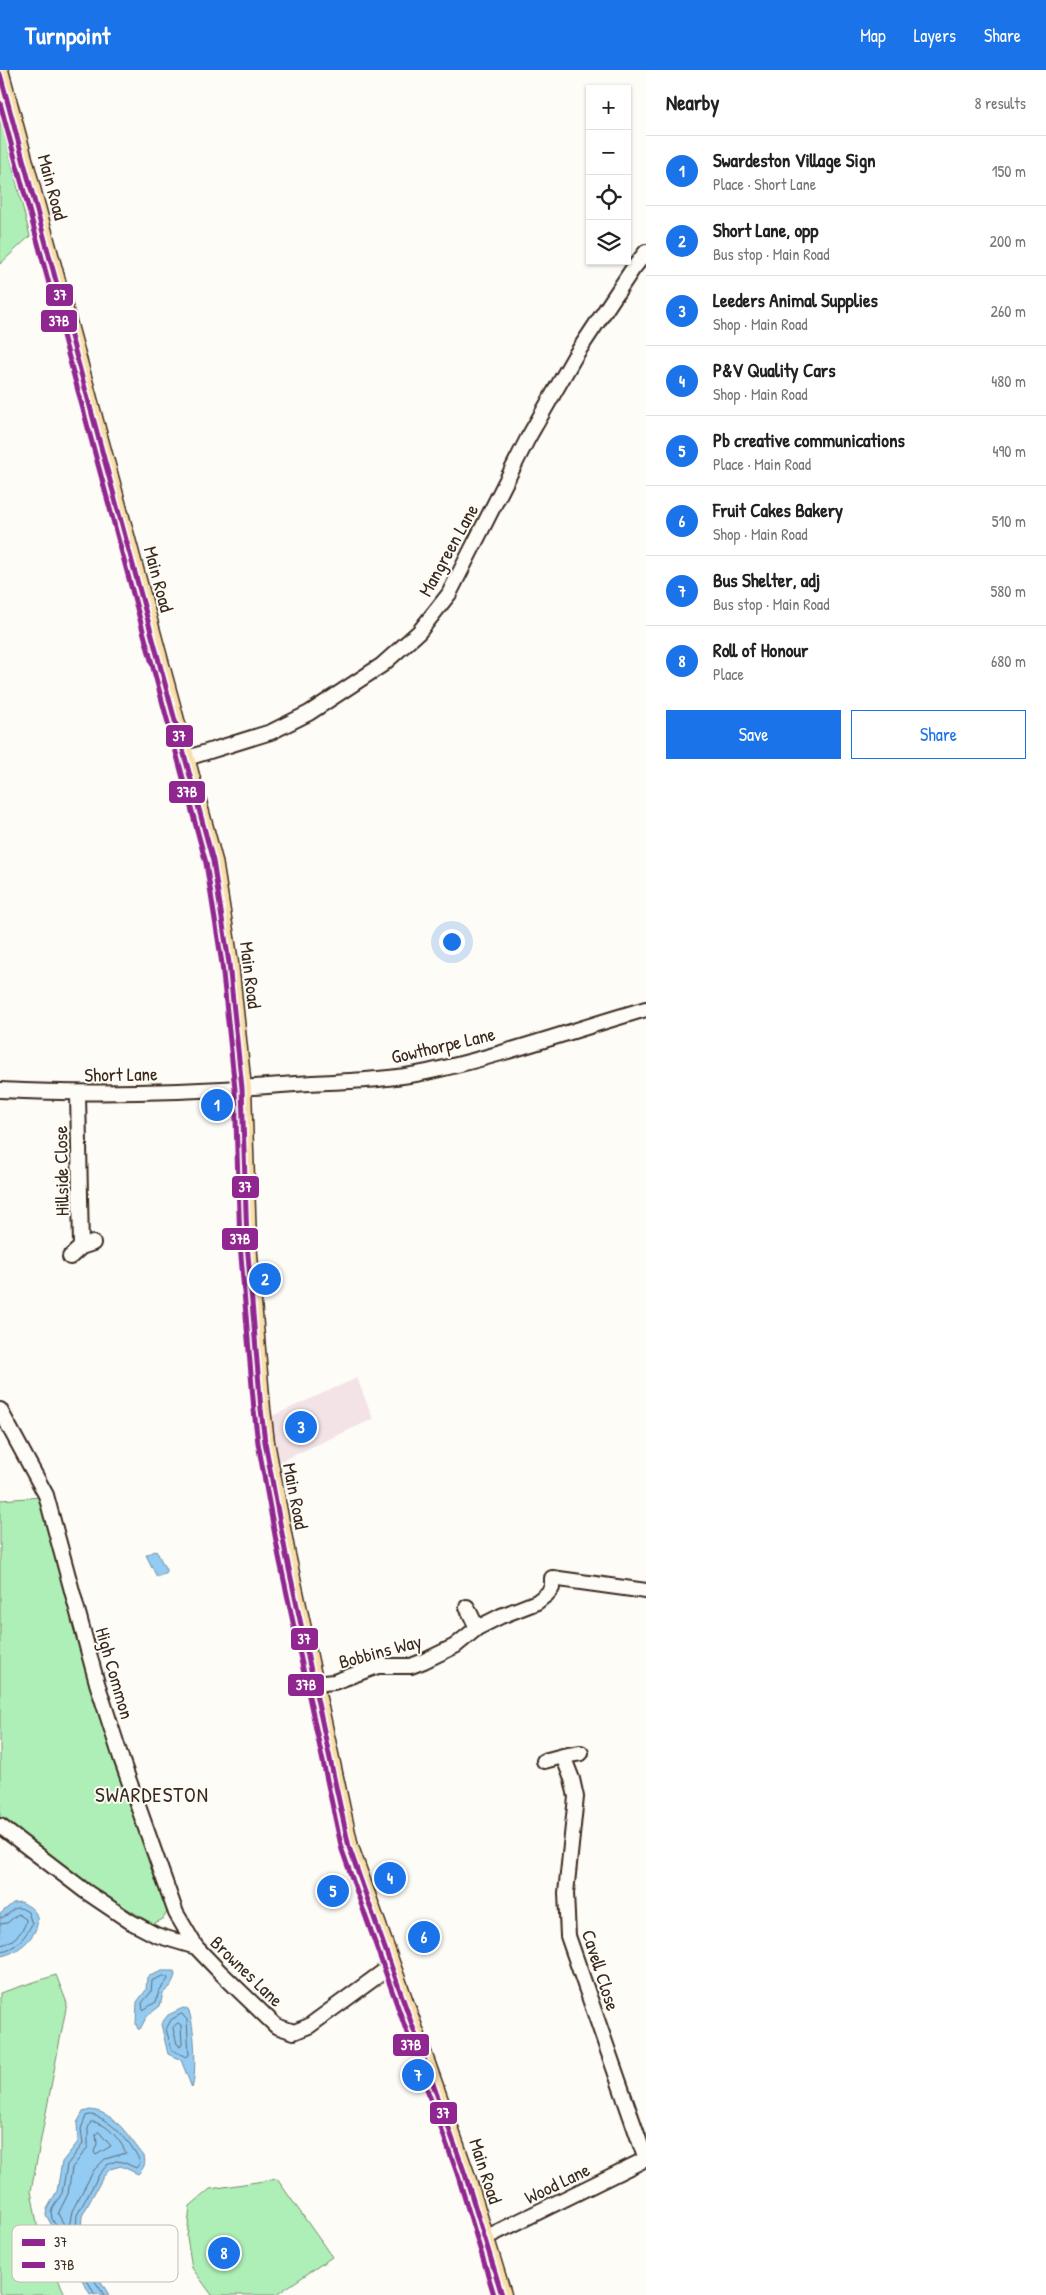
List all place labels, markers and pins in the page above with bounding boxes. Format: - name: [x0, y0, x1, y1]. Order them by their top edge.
- pin: 1: [201, 1086, 233, 1124]
- pin: 2: [249, 1260, 281, 1298]
- pin: 3: [285, 1408, 317, 1446]
- pin: 4: [374, 1859, 406, 1897]
- pin: 5: [317, 1872, 349, 1910]
- pin: 6: [408, 1918, 440, 1956]
- pin: 7: [402, 2056, 434, 2094]
- pin: 8: [208, 2234, 240, 2272]

